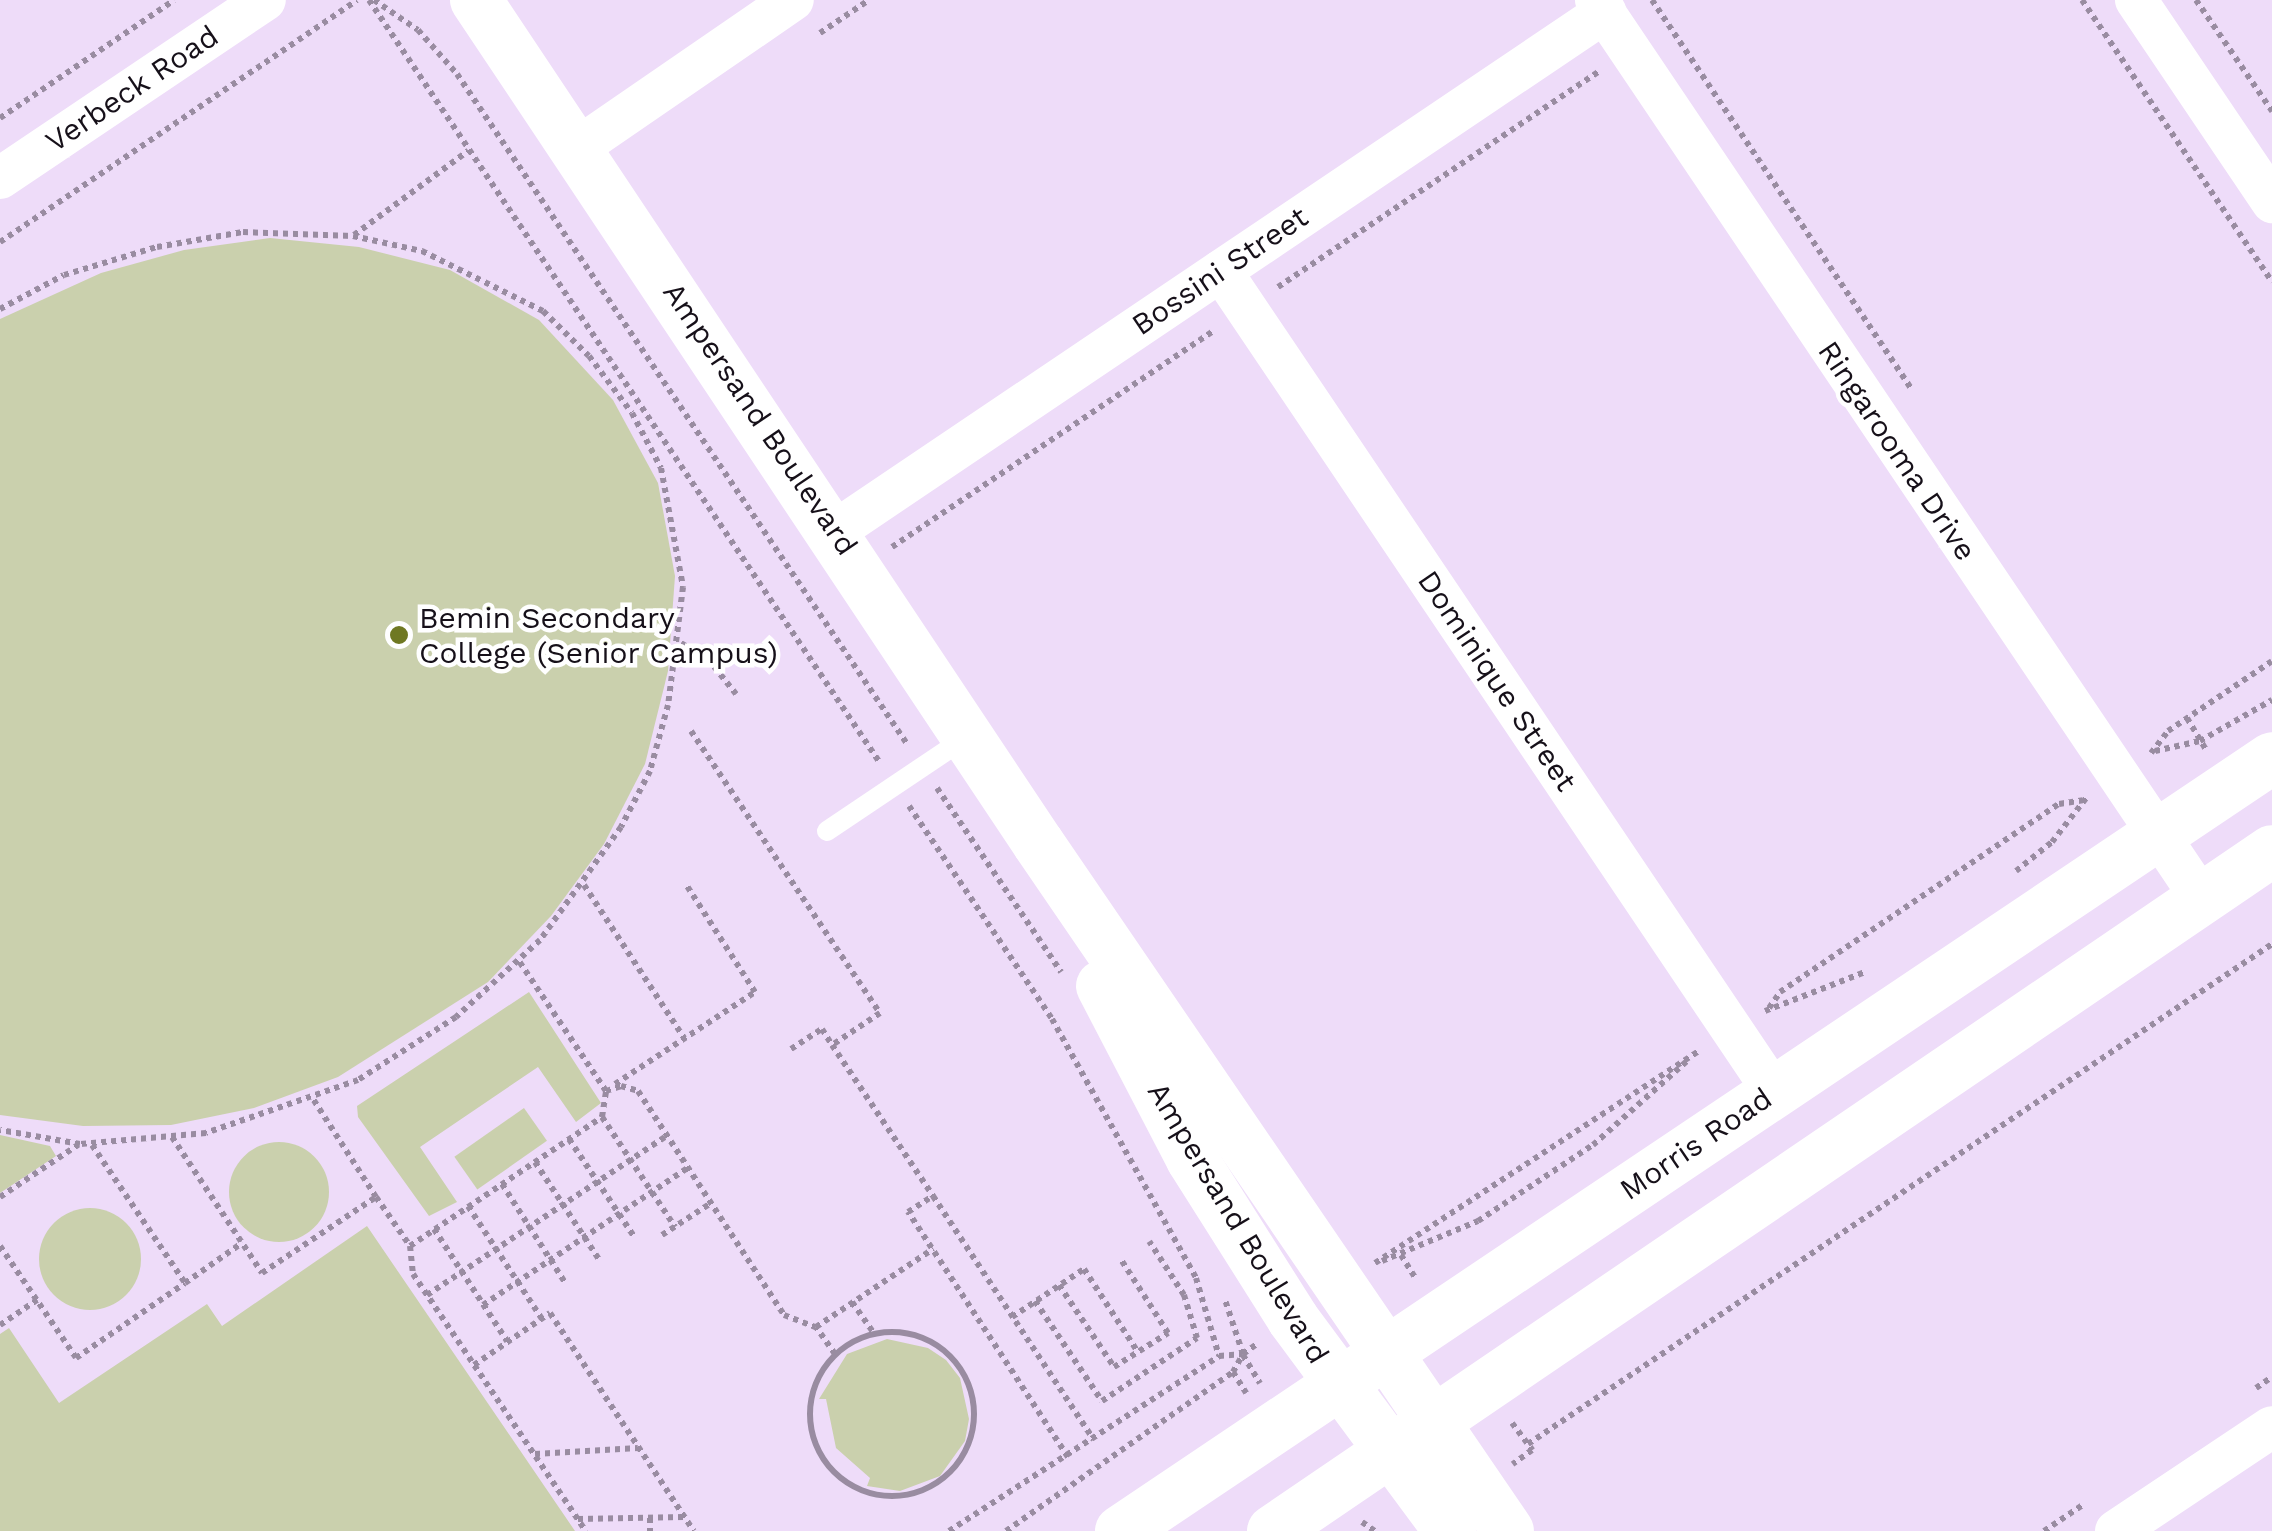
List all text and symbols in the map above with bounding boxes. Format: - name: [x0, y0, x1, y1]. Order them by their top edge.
- street label: Verbeck Road: [39, 18, 225, 160]
- street label: Bossini Street: [1125, 199, 1315, 343]
- street label: Ampersand Boulevard: [655, 276, 865, 562]
- street label: Ringarooma Drive: [1810, 334, 1984, 568]
- street label: Dominique Street: [1410, 564, 1584, 798]
- place label: Bemin Secondary College (Senior Campus): [419, 600, 778, 670]
- marker: Bemin Secondary College (Senior Campus): [388, 624, 410, 646]
- street label: Ampersand Boulevard: [1140, 1076, 1336, 1370]
- street label: Morris Road: [1613, 1080, 1779, 1208]

